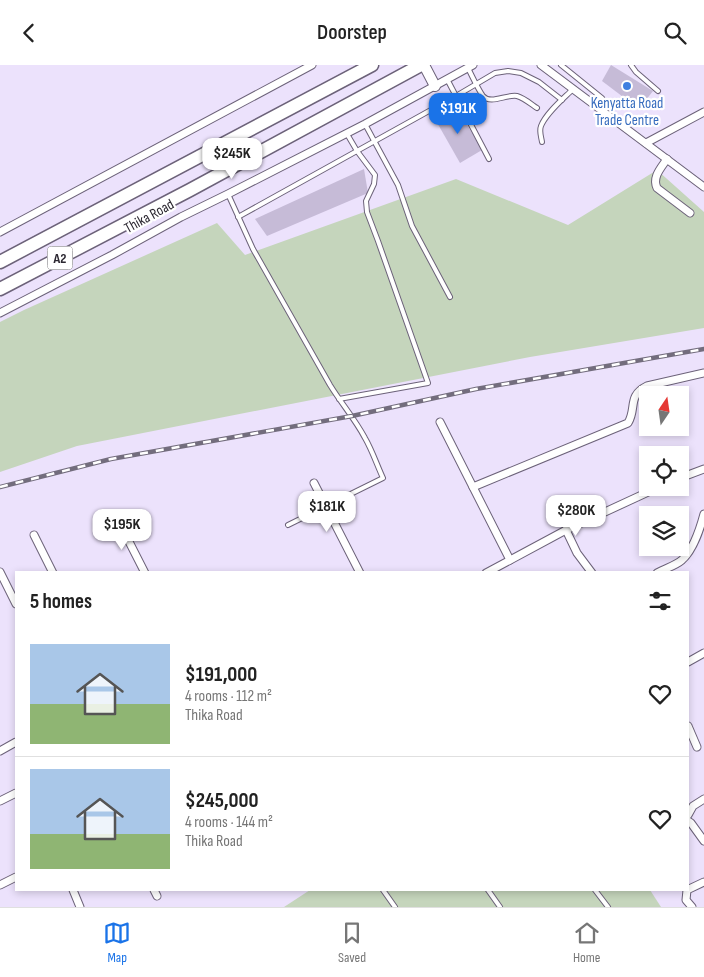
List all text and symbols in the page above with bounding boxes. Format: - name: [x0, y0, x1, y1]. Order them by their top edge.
- icon: back: [15, 19, 43, 47]
- text: Doorstep: [317, 19, 387, 46]
- icon: search: [661, 19, 689, 47]
- marker: Kenyatta Road Trade Centre: [621, 80, 633, 92]
- pin: $191K: [423, 93, 493, 135]
- place label: Kenyatta Road Trade Centre: [591, 94, 663, 130]
- text: $191K: [440, 99, 476, 118]
- pin: $245K: [197, 137, 267, 180]
- text: $245K: [213, 144, 251, 163]
- street label: Thika Road: [121, 195, 177, 238]
- road number: A2: [48, 247, 72, 269]
- north arrow: [639, 386, 689, 436]
- map controls: [639, 386, 689, 556]
- button: locate: [639, 446, 689, 496]
- pin: $181K: [292, 491, 362, 533]
- pin: $280K: [541, 495, 611, 537]
- text: $181K: [309, 497, 345, 516]
- text: $280K: [557, 501, 595, 520]
- button: layers: [639, 506, 689, 556]
- pin: $195K: [87, 509, 157, 551]
- text: $195K: [104, 515, 140, 534]
- icon: filters: [646, 587, 674, 615]
- text: 5 homes: [30, 589, 92, 614]
- text: $191,000: [185, 662, 257, 687]
- icon: home: [70, 664, 130, 724]
- icon: heart: [646, 680, 674, 708]
- text: 4 rooms · 112 m²: [185, 687, 272, 706]
- text: Thika Road: [185, 706, 243, 725]
- text: $245,000: [185, 788, 259, 813]
- icon: home: [70, 789, 130, 849]
- icon: heart: [646, 805, 674, 833]
- text: 4 rooms · 144 m²: [185, 813, 273, 832]
- text: Thika Road: [185, 832, 243, 851]
- tab: Map: [103, 919, 131, 966]
- tab: Saved: [338, 919, 366, 966]
- tab: Home: [573, 919, 601, 966]

